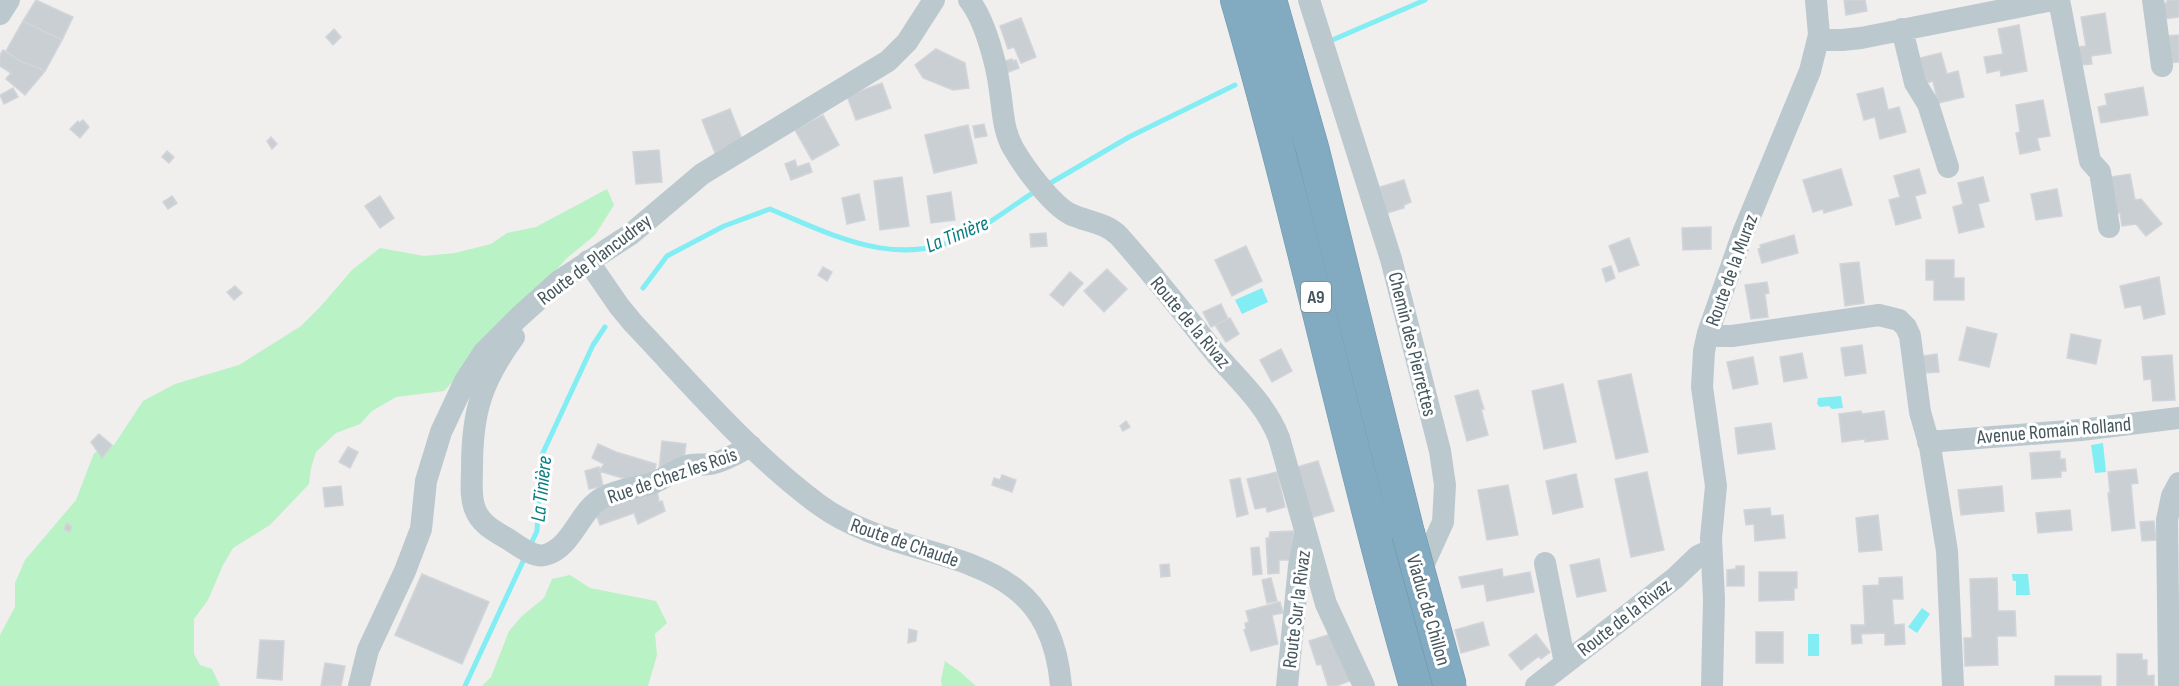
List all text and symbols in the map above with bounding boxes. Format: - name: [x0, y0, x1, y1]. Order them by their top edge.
- street label: Route de Plancudrey: [533, 209, 657, 310]
- water label: La Tinière: [922, 211, 992, 258]
- street label: Route de la Muraz: [1701, 211, 1763, 330]
- street label: Chemin des Pierrettes: [1382, 270, 1442, 419]
- street label: Route de la Rivaz: [1145, 272, 1236, 373]
- road number: A9: [1301, 282, 1331, 312]
- street label: Avenue Romain Rolland: [1975, 412, 2132, 450]
- street label: Rue de Chez les Rois: [604, 443, 740, 509]
- water label: La Tinière: [526, 455, 557, 523]
- street label: Route de Chaude: [847, 513, 962, 573]
- street label: Route Sur la Rivaz: [1278, 549, 1316, 669]
- street label: Viaduc de Chillon: [1401, 552, 1455, 668]
- street label: Route de la Rivaz: [1573, 574, 1676, 662]

